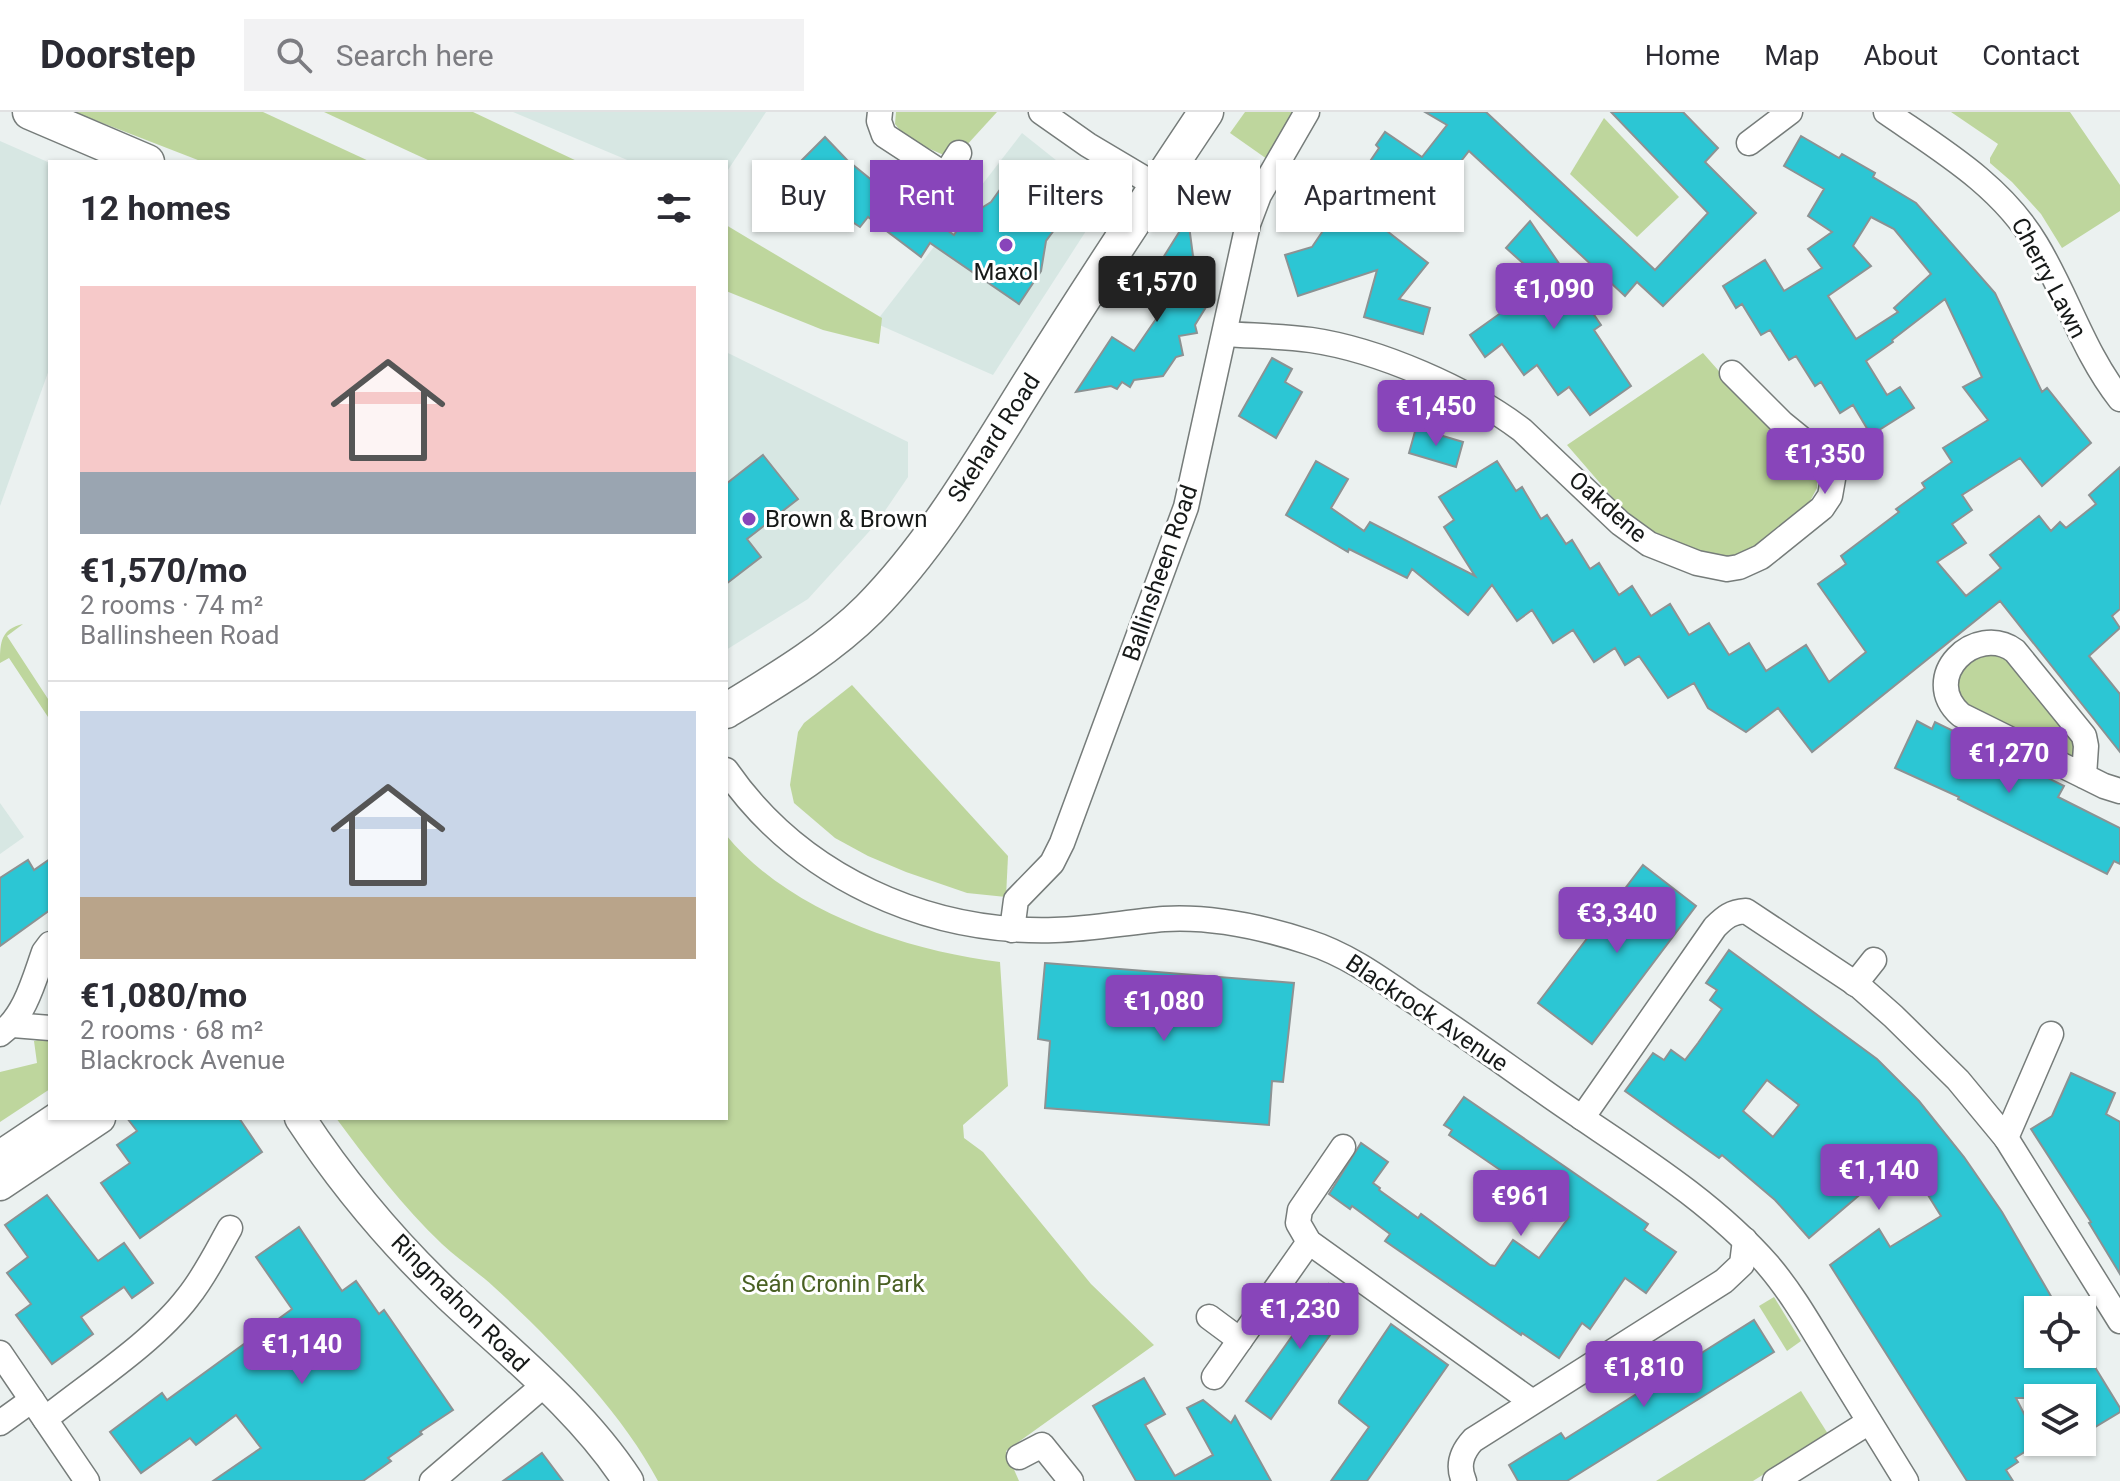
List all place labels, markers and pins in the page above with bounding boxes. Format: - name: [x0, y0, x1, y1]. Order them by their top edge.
- marker: Maxol: [997, 236, 1015, 254]
- pin: €1,570: [1092, 256, 1222, 324]
- place label: Maxol: [973, 258, 1039, 286]
- pin: €1,090: [1489, 263, 1619, 331]
- pin: €1,450: [1371, 380, 1501, 448]
- pin: €1,350: [1760, 428, 1890, 496]
- place label: Brown & Brown: [765, 505, 928, 533]
- marker: Brown & Brown: [740, 510, 758, 528]
- pin: €1,270: [1944, 727, 2074, 795]
- pin: €3,340: [1552, 887, 1682, 955]
- pin: €1,080: [1099, 975, 1229, 1043]
- pin: €1,140: [1814, 1144, 1944, 1212]
- pin: €961: [1474, 1170, 1568, 1238]
- pin: €1,230: [1235, 1283, 1365, 1351]
- pin: €1,140: [237, 1318, 367, 1386]
- pin: €1,810: [1579, 1341, 1709, 1409]

